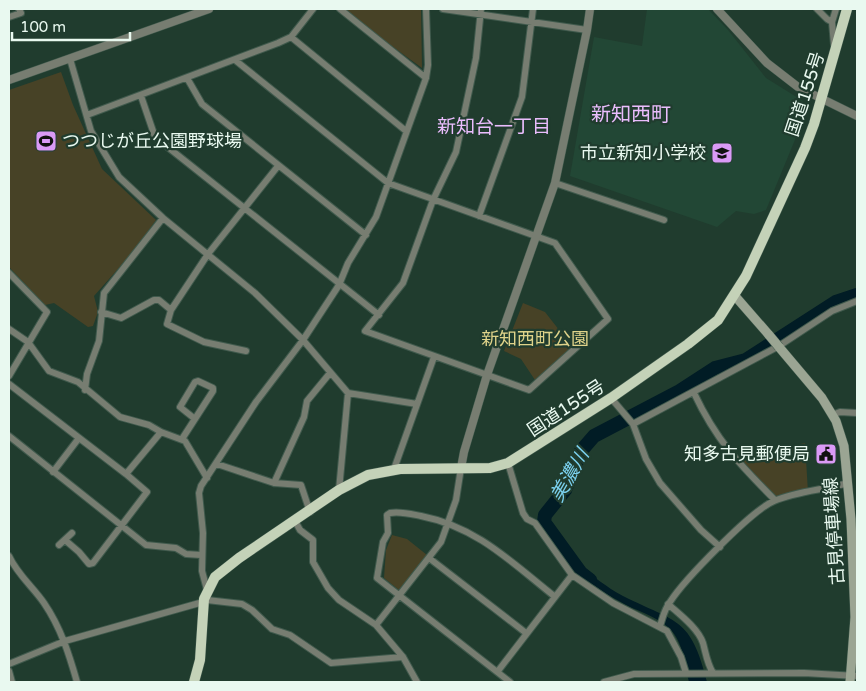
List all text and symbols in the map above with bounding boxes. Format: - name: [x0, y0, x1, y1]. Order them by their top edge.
- scale bar: [12, 10, 130, 42]
- text: 100 m: [20, 18, 66, 36]
- street label: 国道155号: [781, 49, 829, 139]
- district label: 新知西町: [591, 103, 671, 127]
- district label: 新知台一丁目: [437, 116, 551, 138]
- sports icon: つつじが丘公園野球場: [34, 129, 58, 153]
- place label: つつじが丘公園野球場: [62, 130, 242, 152]
- school or university icon: 市立新知小学校: [710, 141, 734, 165]
- place label: 市立新知小学校: [580, 142, 706, 164]
- park label: 新知西町公園: [481, 328, 589, 350]
- street label: 国道155号: [523, 375, 609, 441]
- public building icon: 知多古見郵便局: [814, 442, 838, 466]
- place label: 知多古見郵便局: [684, 443, 810, 465]
- water label: 美濃川: [546, 444, 595, 506]
- street label: 古見停車場線: [819, 476, 849, 586]

